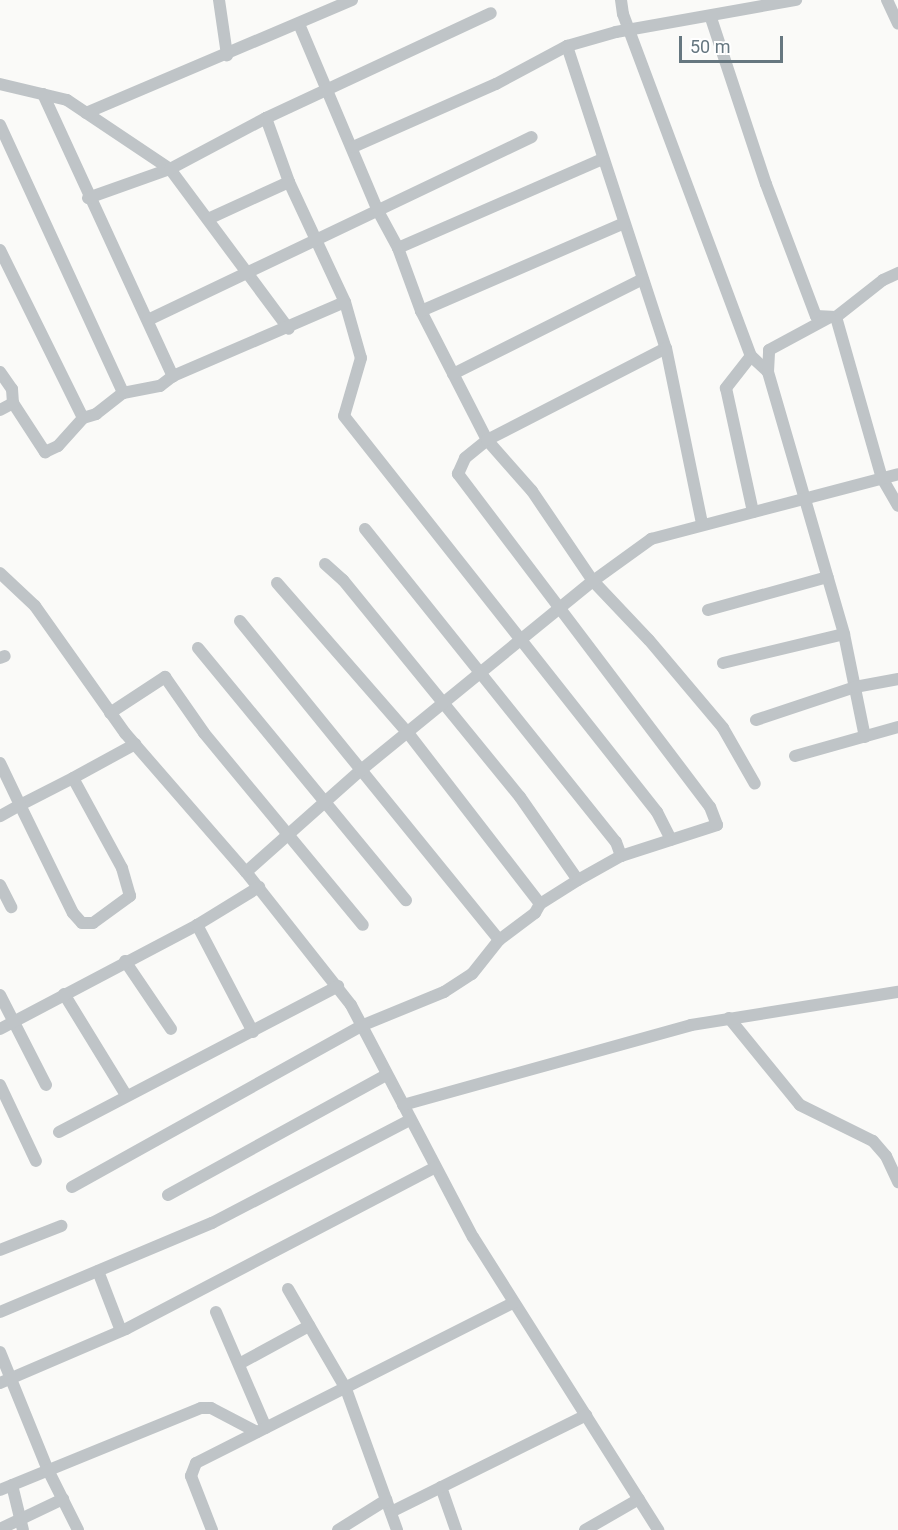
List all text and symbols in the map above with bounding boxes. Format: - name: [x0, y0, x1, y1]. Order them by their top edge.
- scale bar: [682, 24, 786, 62]
- text: 50 m: [690, 36, 730, 57]

